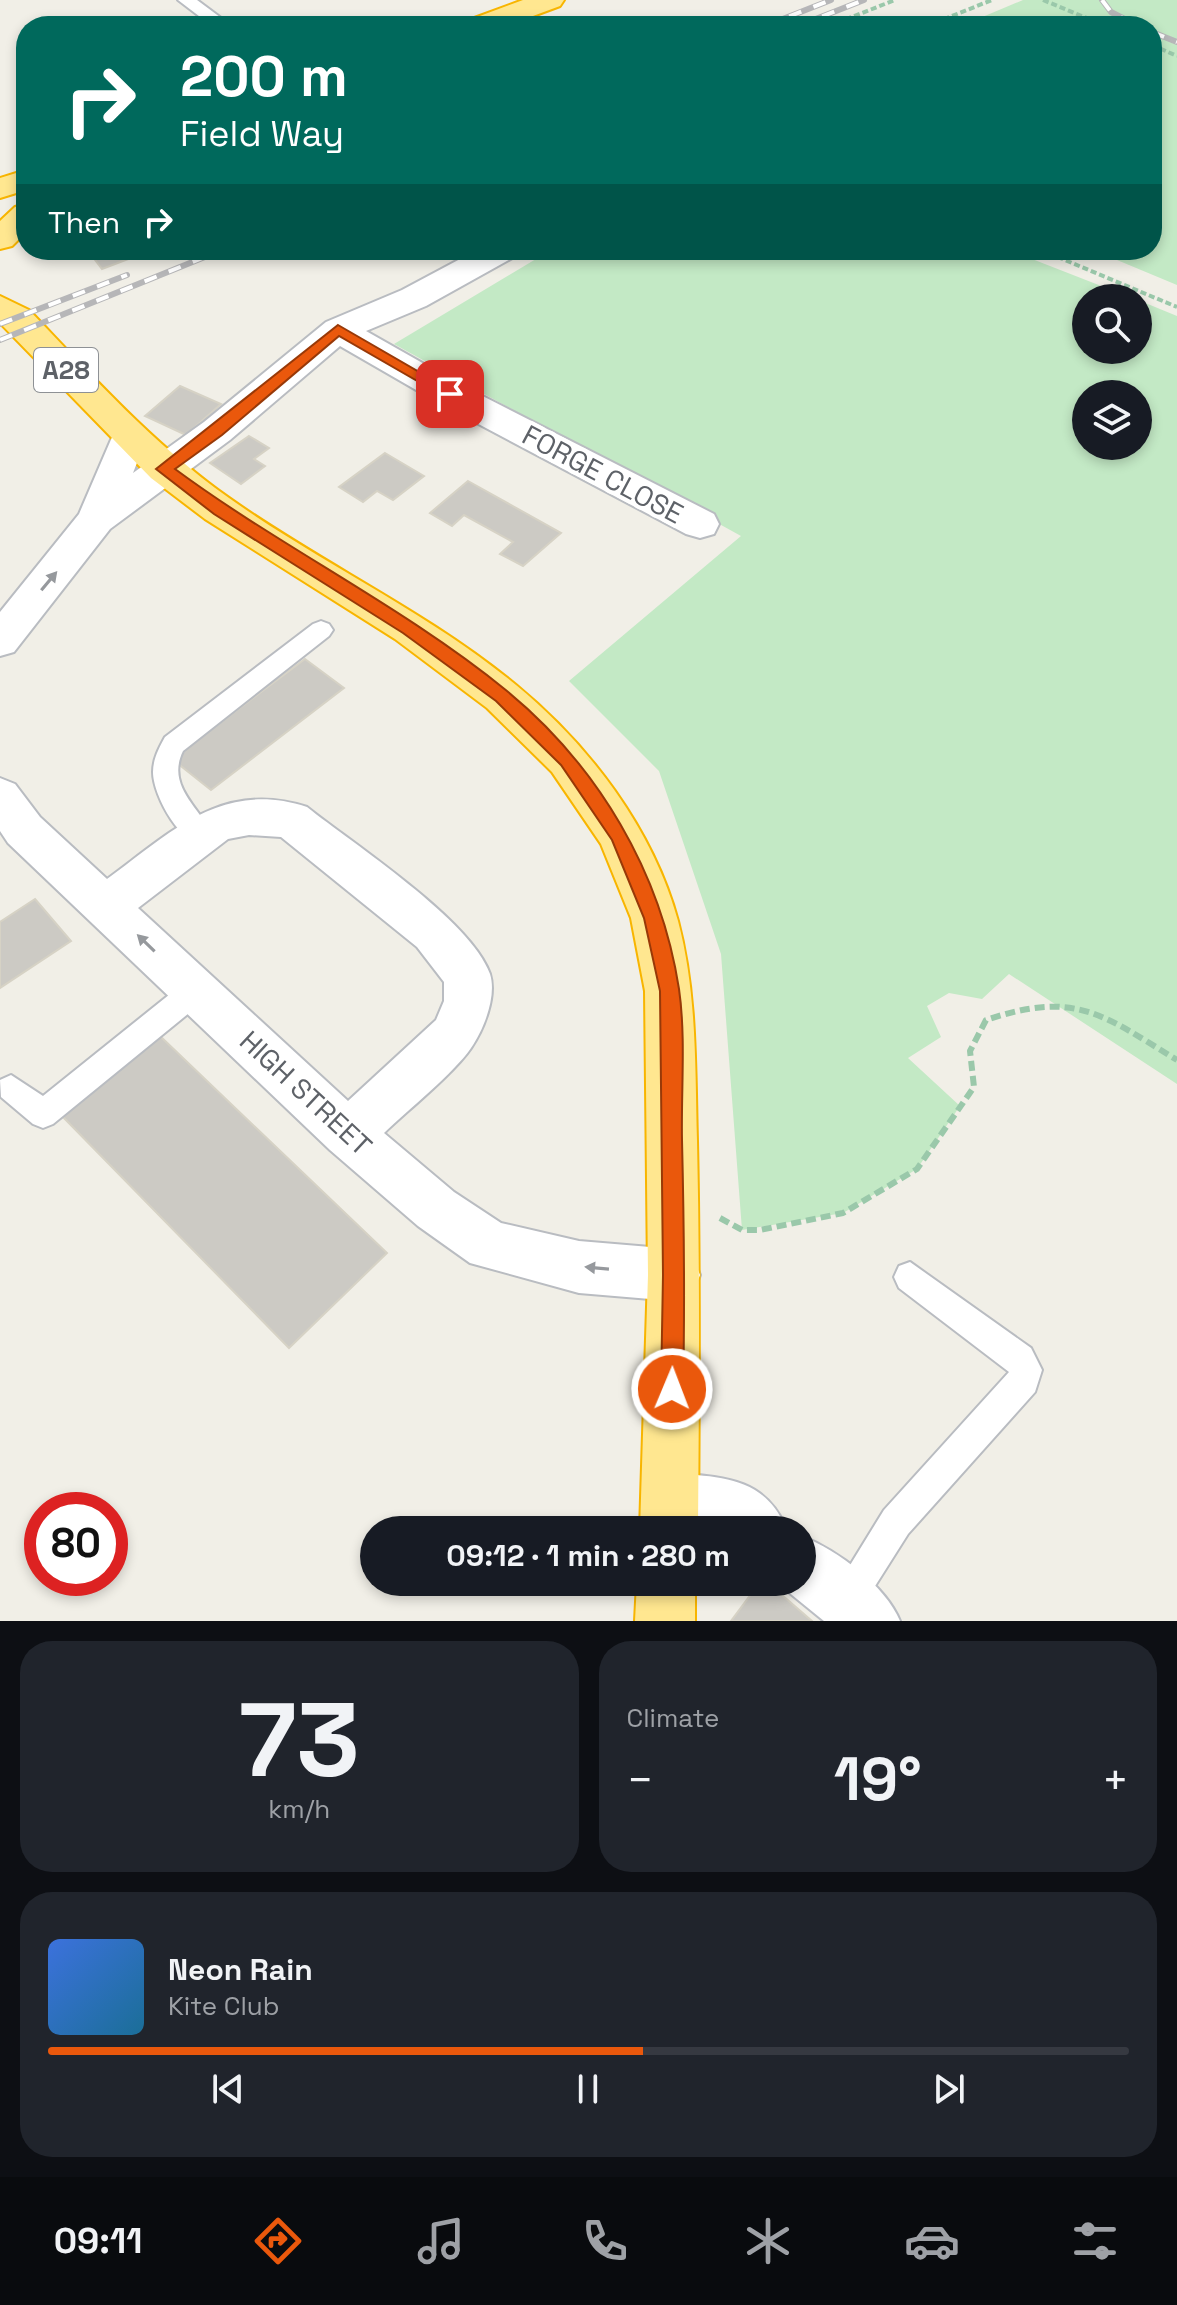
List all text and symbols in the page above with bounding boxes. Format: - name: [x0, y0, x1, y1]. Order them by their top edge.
- text: 200 m: [180, 41, 348, 112]
- icon: right: [48, 48, 152, 152]
- text: Field Way: [180, 111, 344, 157]
- icon: right: [136, 200, 180, 244]
- text: Then: [48, 203, 120, 242]
- map controls: [1072, 284, 1152, 460]
- button: search: [1072, 284, 1152, 364]
- road number: A28: [34, 348, 98, 392]
- pin: [416, 360, 484, 428]
- icon: arrive: [428, 372, 472, 416]
- button: layers: [1072, 380, 1152, 460]
- street label: FORGE CLOSE: [516, 417, 690, 531]
- one-way arrow: [40, 571, 57, 591]
- one-way arrow: [137, 934, 156, 952]
- street label: HIGH STREET: [232, 1023, 380, 1163]
- one-way arrow: [584, 1261, 609, 1274]
- position arrow: [630, 1347, 714, 1431]
- speed limit sign: 80: [24, 1492, 128, 1596]
- text: 09:12 · 1 min · 280 m: [446, 1536, 730, 1575]
- text: 73: [239, 1674, 360, 1806]
- text: Climate: [627, 1701, 719, 1735]
- text: 19°: [834, 1741, 922, 1818]
- text: −: [627, 1752, 654, 1808]
- text: +: [1102, 1752, 1129, 1808]
- text: km/h: [268, 1792, 330, 1826]
- text: Neon Rain: [168, 1950, 313, 1989]
- text: Kite Club: [168, 1989, 280, 2023]
- icon: previous: [206, 2067, 250, 2111]
- icon: pause: [566, 2067, 610, 2111]
- icon: next: [927, 2067, 971, 2111]
- icon: directions: [250, 2213, 306, 2269]
- icon: music: [413, 2213, 469, 2269]
- icon: phone: [577, 2213, 633, 2269]
- icon: climate: [740, 2213, 796, 2269]
- icon: car: [904, 2213, 960, 2269]
- icon: filters: [1067, 2213, 1123, 2269]
- text: 09:11: [54, 2218, 143, 2264]

